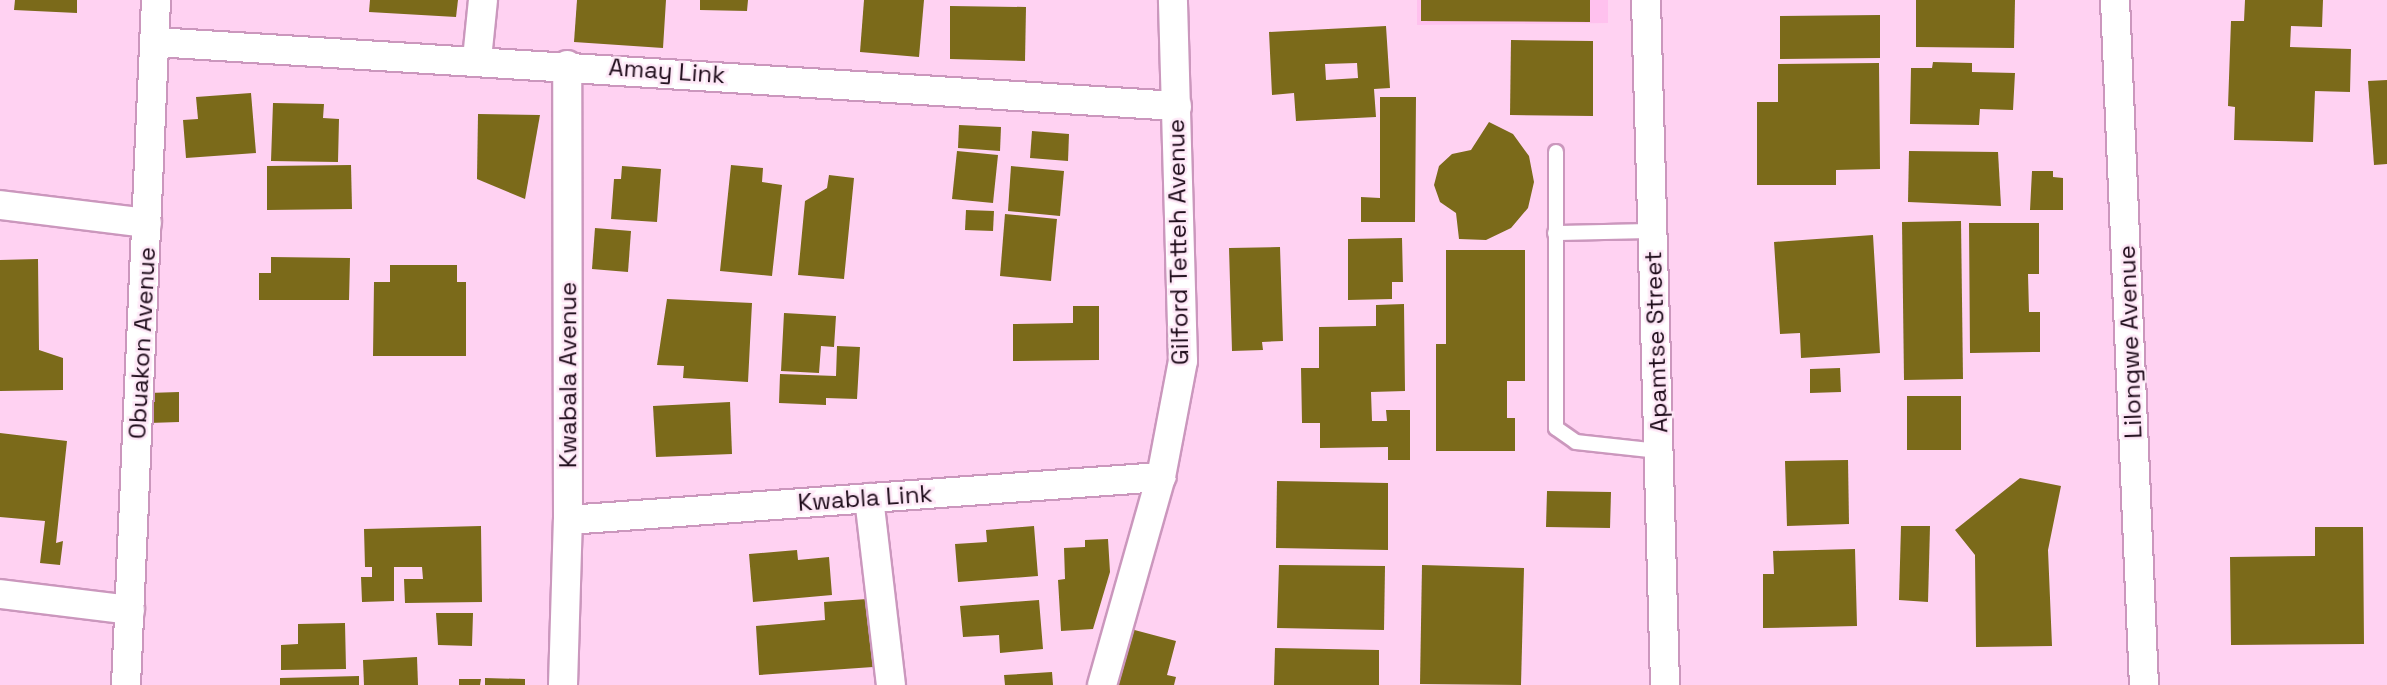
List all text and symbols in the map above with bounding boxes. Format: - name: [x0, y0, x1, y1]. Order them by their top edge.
- street label: Amay Link: [608, 53, 726, 89]
- street label: Gilford Tetteh Avenue: [1161, 118, 1195, 366]
- street label: Lilongwe Avenue: [2112, 245, 2148, 439]
- street label: Obuakon Avenue: [123, 246, 161, 440]
- street label: Apamtse Street: [1638, 251, 1674, 433]
- street label: Kwabala Avenue: [554, 282, 582, 468]
- street label: Kwabla Link: [797, 479, 933, 517]

